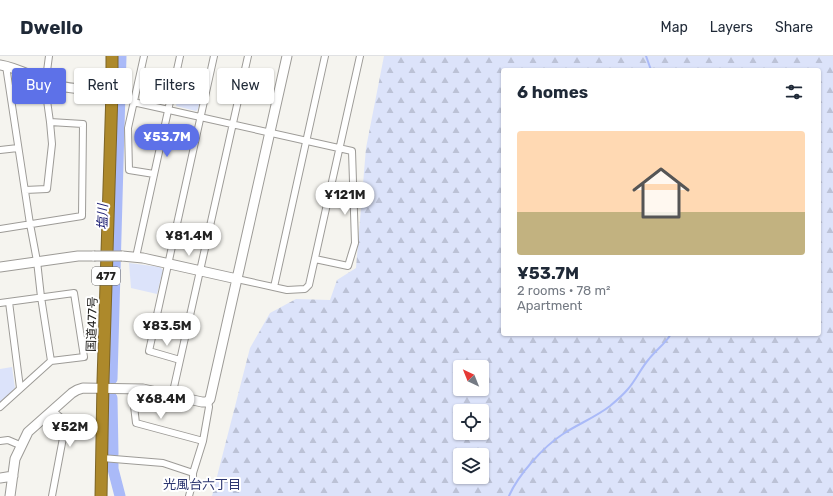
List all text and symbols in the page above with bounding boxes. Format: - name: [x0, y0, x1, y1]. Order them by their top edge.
- text: Dwello: [20, 16, 83, 39]
- text: Map: [661, 19, 688, 36]
- text: Layers: [710, 19, 753, 36]
- text: Share: [775, 19, 813, 36]
- chip: Buy: [12, 68, 66, 104]
- chip: Rent: [74, 68, 132, 104]
- chip: Filters: [140, 68, 209, 104]
- chip: New: [217, 68, 274, 104]
- icon: filters: [783, 81, 805, 103]
- text: 6 homes: [517, 82, 588, 102]
- pin: ¥53.7M: [134, 124, 200, 158]
- text: ¥53.7M: [143, 129, 191, 144]
- icon: home: [625, 157, 697, 229]
- pin: ¥121M: [317, 182, 373, 216]
- text: ¥121M: [324, 187, 366, 202]
- water label: 塩川: [95, 202, 110, 230]
- pin: ¥81.4M: [156, 223, 222, 257]
- text: ¥81.4M: [165, 228, 213, 243]
- text: ¥53.7M: [517, 263, 579, 283]
- road number: 477: [92, 267, 120, 285]
- text: 2 rooms · 78 m²: [517, 283, 611, 298]
- street label: 国道477号: [84, 296, 100, 352]
- text: Apartment: [517, 298, 582, 313]
- pin: ¥83.5M: [134, 313, 200, 347]
- text: ¥83.5M: [142, 318, 192, 333]
- north arrow: [453, 360, 489, 396]
- map controls: [453, 360, 489, 484]
- pin: ¥68.4M: [128, 386, 194, 420]
- text: ¥68.4M: [136, 391, 186, 406]
- button: locate: [453, 404, 489, 440]
- pin: ¥52M: [46, 414, 94, 448]
- text: ¥52M: [52, 419, 88, 434]
- button: layers: [453, 448, 489, 484]
- district label: 光風台六丁目: [163, 477, 241, 492]

